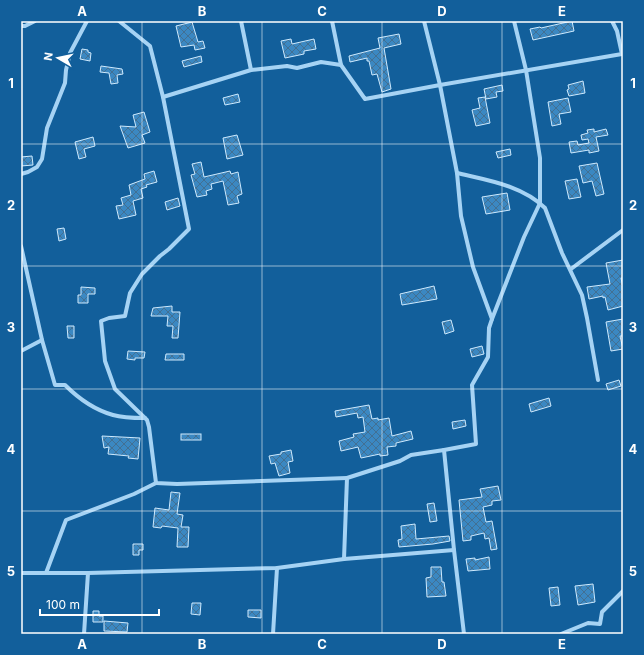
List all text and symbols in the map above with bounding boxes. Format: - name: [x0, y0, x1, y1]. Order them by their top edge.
- text: A: [77, 3, 87, 19]
- text: B: [198, 3, 207, 19]
- text: C: [317, 3, 327, 19]
- text: D: [437, 3, 447, 19]
- text: E: [558, 3, 566, 19]
- north arrow: [38, 38, 78, 78]
- text: N: [41, 51, 56, 62]
- text: 1: [8, 75, 14, 91]
- text: 1: [630, 75, 636, 91]
- text: 2: [7, 197, 15, 213]
- text: 2: [629, 197, 637, 213]
- text: 3: [7, 319, 15, 335]
- text: 3: [629, 319, 637, 335]
- text: 4: [7, 441, 16, 457]
- text: 4: [629, 441, 638, 457]
- text: 5: [7, 563, 15, 579]
- text: 5: [629, 563, 637, 579]
- scale bar: [40, 591, 159, 617]
- text: 100 m: [46, 597, 80, 612]
- text: A: [77, 636, 87, 652]
- text: B: [198, 636, 207, 652]
- text: C: [317, 636, 327, 652]
- text: D: [437, 636, 447, 652]
- text: E: [558, 636, 566, 652]

